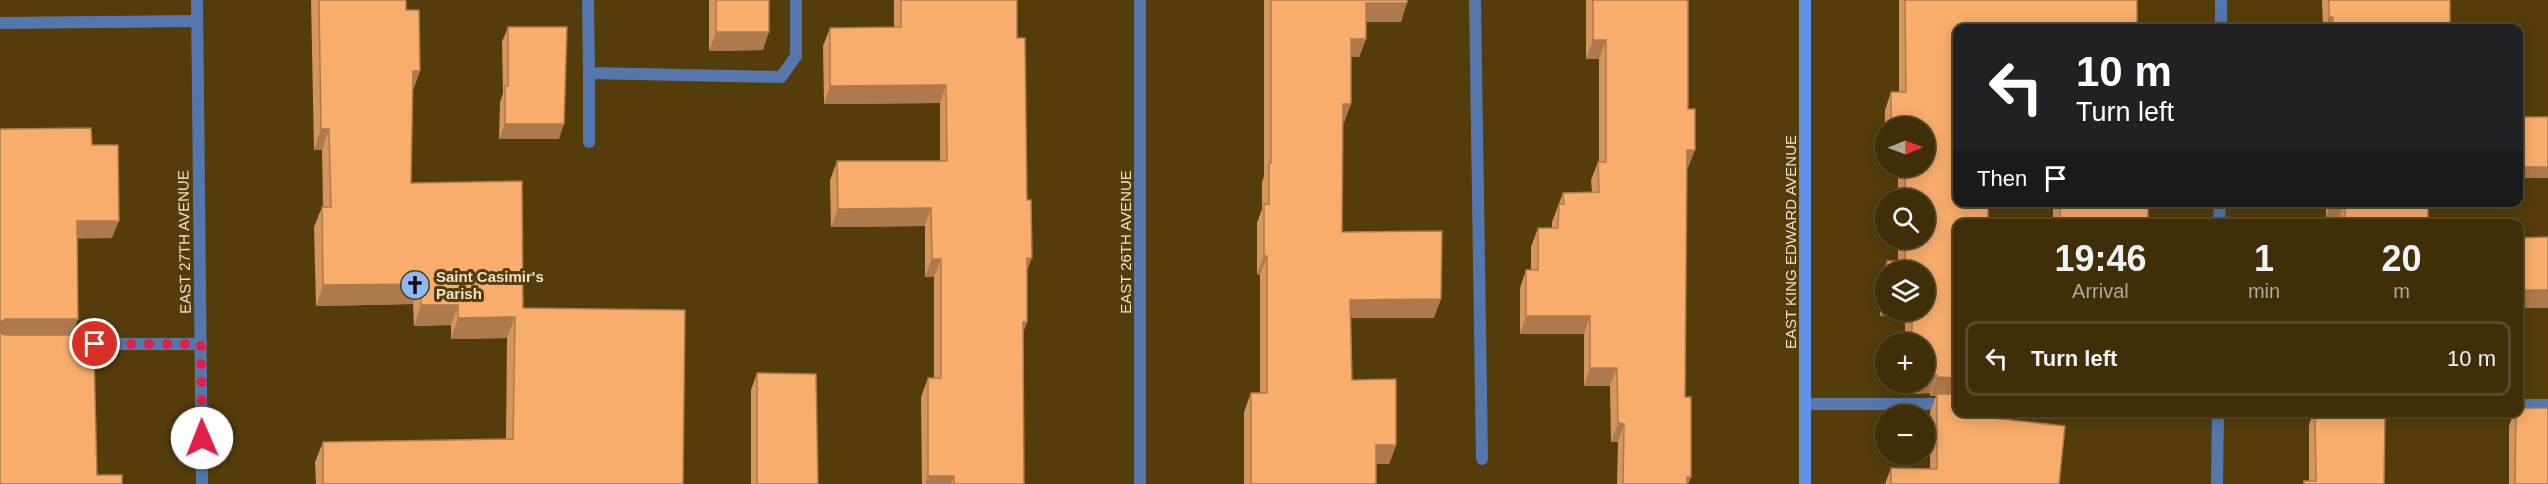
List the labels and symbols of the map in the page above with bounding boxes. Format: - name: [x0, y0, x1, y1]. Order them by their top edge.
- north arrow: [1875, 117, 1935, 177]
- street label: EAST KING EDWARD AVENUE: [1782, 135, 1799, 349]
- street label: EAST 27TH AVENUE: [174, 170, 194, 314]
- street label: EAST 26TH AVENUE: [1117, 170, 1134, 314]
- place label: Saint Casimir's Parish: [436, 268, 544, 302]
- church icon: Saint Casimir's Parish: [399, 269, 431, 301]
- pin: [69, 318, 120, 369]
- position arrow: [170, 406, 234, 470]

